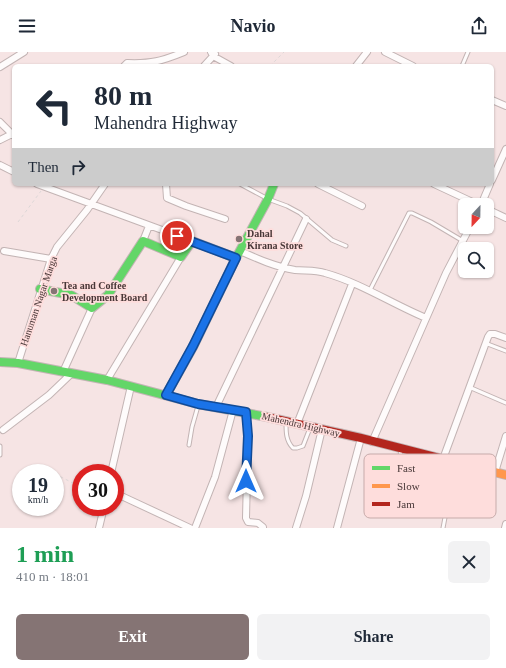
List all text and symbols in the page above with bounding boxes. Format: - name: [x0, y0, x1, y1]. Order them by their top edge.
- icon: menu: [16, 15, 38, 37]
- icon: share: [468, 15, 490, 37]
- text: Navio: [231, 16, 276, 36]
- icon: left: [28, 80, 80, 132]
- text: 80 m: [94, 80, 152, 111]
- text: Mahendra Highway: [94, 113, 237, 133]
- icon: right: [67, 156, 89, 178]
- text: Then: [28, 159, 59, 175]
- north arrow: [458, 198, 494, 234]
- map controls: [458, 198, 494, 278]
- pin: [160, 219, 194, 253]
- icon: arrive: [166, 225, 188, 247]
- place label: Dahal Kirana Store: [247, 228, 303, 251]
- marker: Dahal Kirana Store: [234, 234, 244, 244]
- button: search: [458, 242, 494, 278]
- street label: Hanuman Nagar Marga: [18, 254, 59, 348]
- place label: Tea and Coffee Development Board: [62, 280, 148, 303]
- marker: Tea and Coffee Development Board: [49, 286, 59, 296]
- street label: Mahendra Highway: [261, 410, 341, 439]
- legend: [364, 454, 496, 518]
- position arrow: [225, 460, 267, 502]
- text: Fast: [397, 462, 415, 474]
- speed limit sign: 30: [72, 464, 124, 516]
- text: 19: [28, 474, 48, 496]
- text: Slow: [397, 480, 420, 492]
- text: km/h: [28, 494, 48, 505]
- text: Jam: [397, 498, 415, 510]
- text: 1 min: [16, 541, 74, 567]
- button: close: [448, 541, 490, 583]
- text: 410 m · 18:01: [16, 569, 89, 584]
- button: Exit: [16, 614, 249, 660]
- button: Share: [257, 614, 490, 660]

